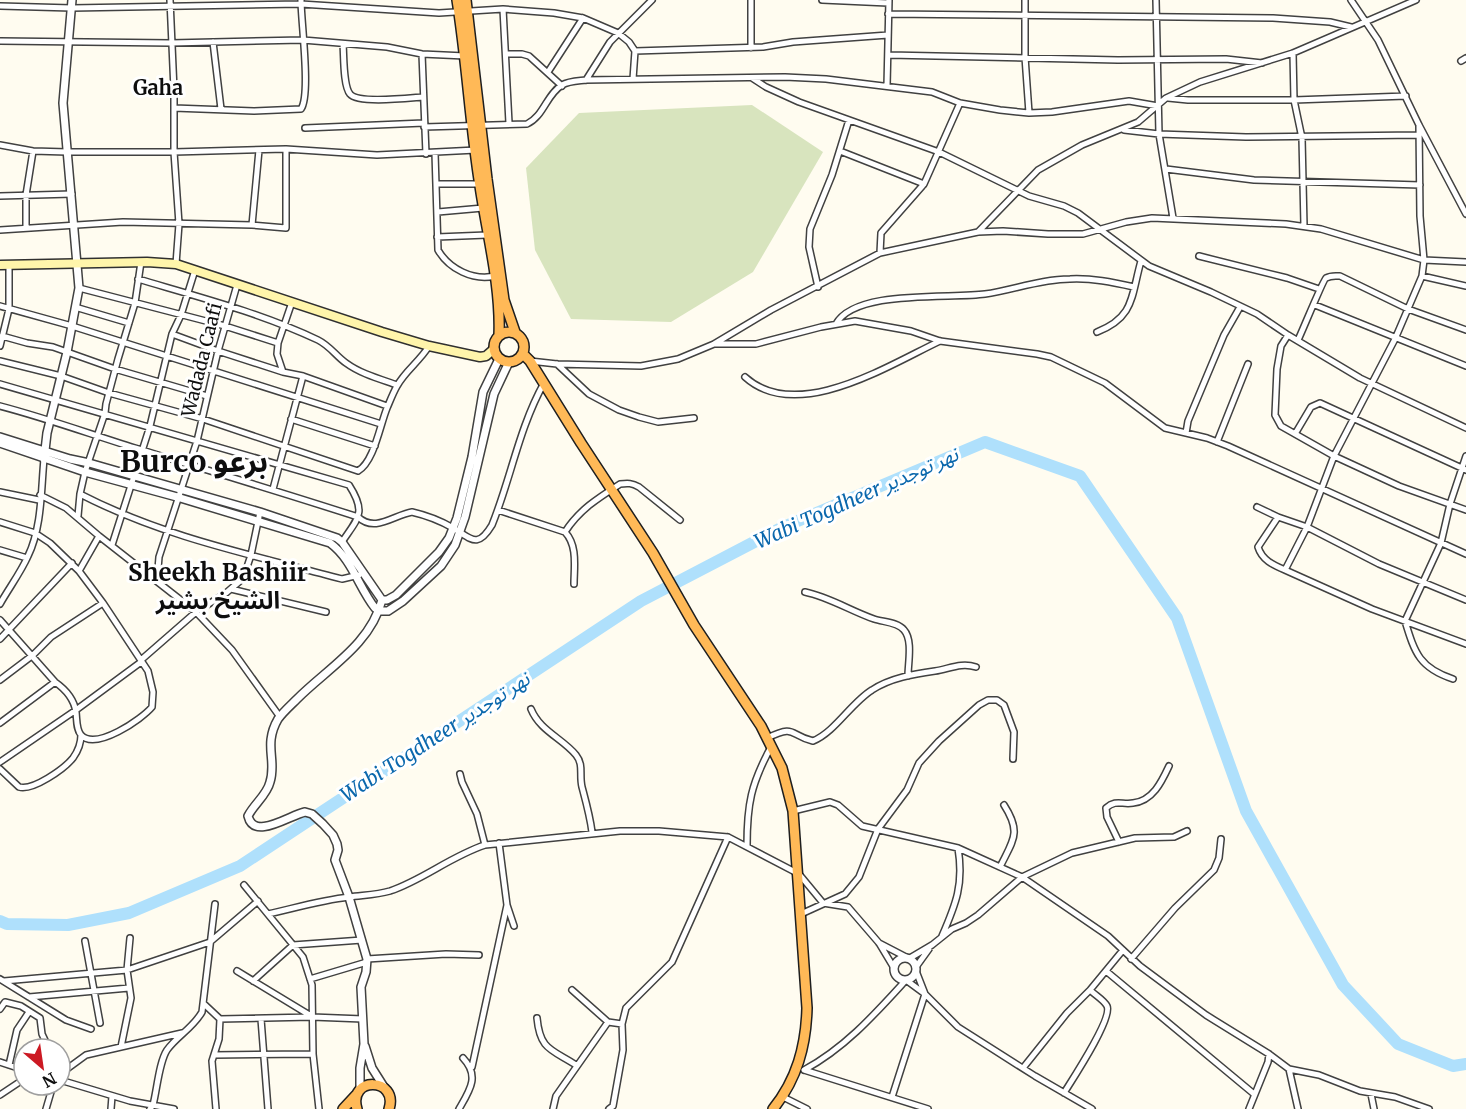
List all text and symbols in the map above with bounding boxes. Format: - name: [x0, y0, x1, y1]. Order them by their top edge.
- district label: Gaha: [133, 75, 183, 100]
- street label: Wadada Caafi: [176, 300, 227, 420]
- water label: Wabi Togdheer نهر توجدير: [750, 441, 963, 554]
- district label: Burco برعو: [120, 442, 268, 480]
- district label: Sheekh Bashiir الشيخ بشير: [128, 557, 308, 619]
- water label: Wabi Togdheer نهر توجدير: [335, 665, 535, 807]
- north arrow: [12, 1037, 72, 1097]
- text: N: [39, 1068, 60, 1092]

